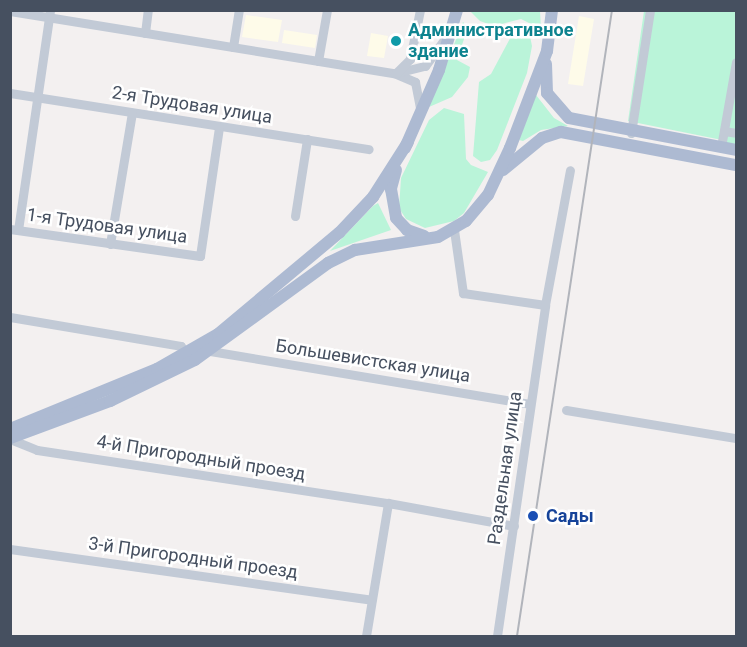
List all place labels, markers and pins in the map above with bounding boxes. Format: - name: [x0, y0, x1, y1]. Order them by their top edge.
- place label: Административное здание: [408, 20, 573, 63]
- marker: Административное здание: [389, 34, 403, 48]
- place label: Сады: [546, 505, 594, 527]
- marker: Сады: [524, 507, 542, 525]

